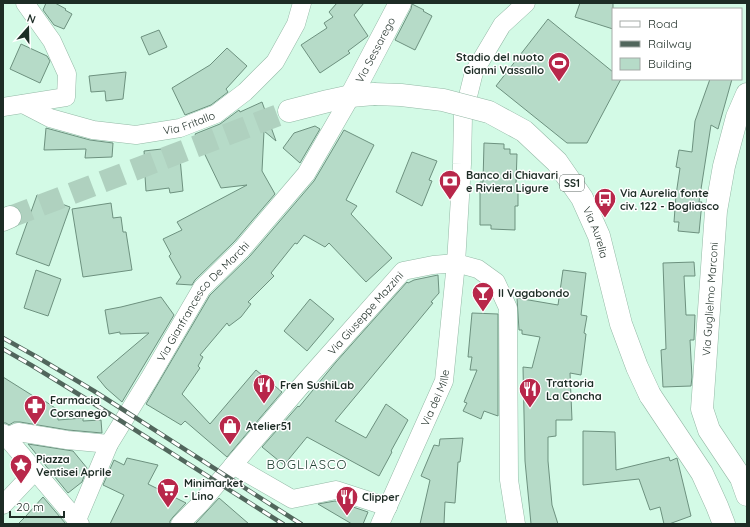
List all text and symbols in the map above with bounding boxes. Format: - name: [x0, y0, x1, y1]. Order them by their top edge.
- north arrow: [8, 8, 48, 48]
- legend: [612, 8, 742, 80]
- text: N: [25, 11, 38, 27]
- street label: Via Sessarego: [352, 14, 398, 85]
- text: Road: [648, 16, 678, 31]
- text: Railway: [648, 36, 692, 51]
- place label: Stadio del nuoto Gianni Vassallo: [456, 50, 544, 77]
- sports icon: Stadio del nuoto Gianni Vassallo: [546, 50, 572, 83]
- text: Building: [648, 56, 692, 71]
- street label: Via Fritallo: [162, 108, 218, 138]
- bank icon: Banco di Chiavari e Riviera Ligure: [437, 168, 463, 201]
- place label: Banco di Chiavari e Riviera Ligure: [466, 168, 558, 195]
- road number: SS1: [560, 175, 584, 191]
- bus stop icon: Via Aurelia fonte civ. 122 - Bogliasco: [592, 186, 618, 219]
- place label: Via Aurelia fonte civ. 122 - Bogliasco: [620, 186, 719, 213]
- street label: Via Aurelia: [580, 204, 611, 260]
- street label: Via Gianfrancesco De Marchi: [154, 239, 252, 364]
- street label: Via Guglielmo Marconi: [699, 242, 721, 356]
- street label: Via Giuseppe Mazzini: [325, 268, 406, 358]
- bar icon: Il Vagabondo: [470, 280, 496, 313]
- place label: Il Vagabondo: [498, 286, 569, 300]
- street label: Via dei Mille: [418, 369, 452, 428]
- restaurant icon: Fren SushiLab: [251, 372, 277, 405]
- restaurant icon: Trattoria La Concha: [517, 376, 543, 409]
- place label: Trattoria La Concha: [546, 376, 602, 403]
- place label: Fren SushiLab: [280, 378, 354, 392]
- pharmacy icon: Farmacia Corsanego: [22, 393, 48, 426]
- place label: Farmacia Corsanego: [50, 393, 108, 420]
- shop icon: Atelier51: [217, 413, 243, 446]
- place label: Atelier51: [246, 419, 291, 433]
- place icon: Piazza Ventisei Aprile: [8, 452, 34, 485]
- place label: Piazza Ventisei Aprile: [36, 452, 112, 479]
- district label: BOGLIASCO: [267, 456, 347, 472]
- supermarket icon: Minimarket - Lino: [155, 476, 181, 509]
- place label: Minimarket - Lino: [184, 476, 244, 503]
- restaurant icon: Clipper: [334, 484, 360, 517]
- place label: Clipper: [362, 490, 400, 504]
- scale bar: [10, 493, 64, 519]
- text: 20 m: [16, 499, 44, 514]

